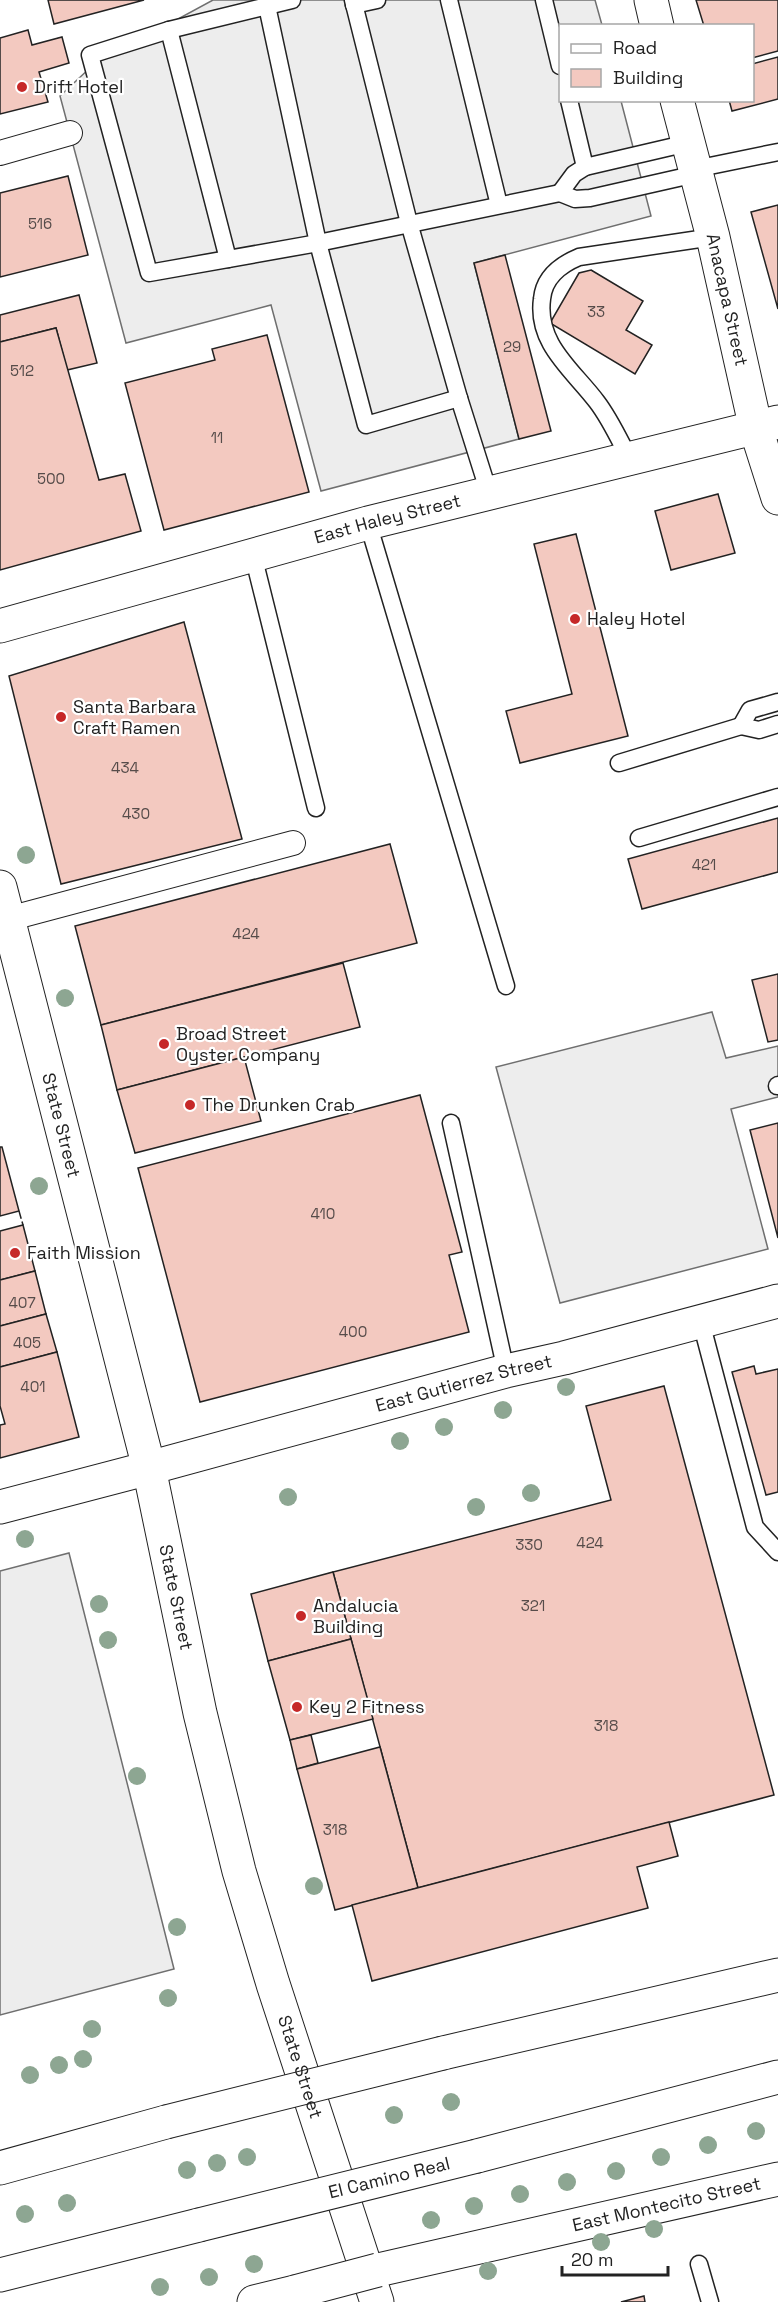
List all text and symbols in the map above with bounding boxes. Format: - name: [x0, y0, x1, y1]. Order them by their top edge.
- legend: [559, 24, 754, 102]
- text: Road: [613, 36, 657, 59]
- text: Building: [613, 66, 683, 89]
- place label: Drift Hotel: [34, 75, 123, 98]
- marker: Drift Hotel: [15, 80, 29, 94]
- house number: 516: [28, 214, 52, 233]
- street label: Anacapa Street: [702, 231, 754, 368]
- house number: 33: [587, 302, 605, 321]
- house number: 29: [503, 337, 521, 356]
- house number: 512: [10, 361, 34, 380]
- house number: 11: [211, 428, 223, 447]
- house number: 500: [37, 469, 65, 488]
- street label: East Haley Street: [311, 489, 463, 549]
- place label: Haley Hotel: [587, 607, 685, 630]
- marker: Haley Hotel: [568, 612, 582, 626]
- place label: Santa Barbara Craft Ramen: [73, 695, 196, 739]
- marker: Santa Barbara Craft Ramen: [54, 710, 68, 724]
- house number: 434: [111, 758, 139, 777]
- house number: 430: [122, 804, 150, 823]
- house number: 421: [692, 855, 716, 874]
- house number: 424: [232, 924, 260, 943]
- place label: Broad Street Oyster Company: [176, 1022, 320, 1066]
- marker: Broad Street Oyster Company: [157, 1037, 171, 1051]
- street label: State Street: [37, 1070, 86, 1180]
- place label: The Drunken Crab: [202, 1093, 355, 1116]
- marker: The Drunken Crab: [183, 1098, 197, 1112]
- house number: 410: [311, 1204, 335, 1223]
- place label: Faith Mission: [27, 1241, 141, 1264]
- marker: Faith Mission: [8, 1246, 22, 1260]
- house number: 407: [8, 1293, 36, 1312]
- house number: 400: [339, 1322, 367, 1341]
- house number: 405: [13, 1333, 41, 1352]
- street label: East Gutierrez Street: [373, 1349, 554, 1417]
- house number: 401: [20, 1377, 46, 1396]
- house number: 424: [576, 1533, 604, 1552]
- house number: 330: [515, 1535, 543, 1554]
- street label: State Street: [154, 1542, 199, 1652]
- place label: Andalucia Building: [313, 1594, 398, 1638]
- house number: 321: [521, 1596, 545, 1615]
- marker: Andalucia Building: [294, 1609, 308, 1623]
- place label: Key 2 Fitness: [309, 1695, 424, 1718]
- marker: Key 2 Fitness: [290, 1700, 304, 1714]
- house number: 318: [594, 1716, 618, 1735]
- house number: 318: [323, 1820, 347, 1839]
- street label: State Street: [273, 2012, 328, 2121]
- street label: El Camino Real: [326, 2151, 452, 2203]
- street label: East Montecito Street: [570, 2171, 763, 2236]
- scale bar: [562, 2239, 668, 2277]
- text: 20 m: [571, 2248, 614, 2271]

